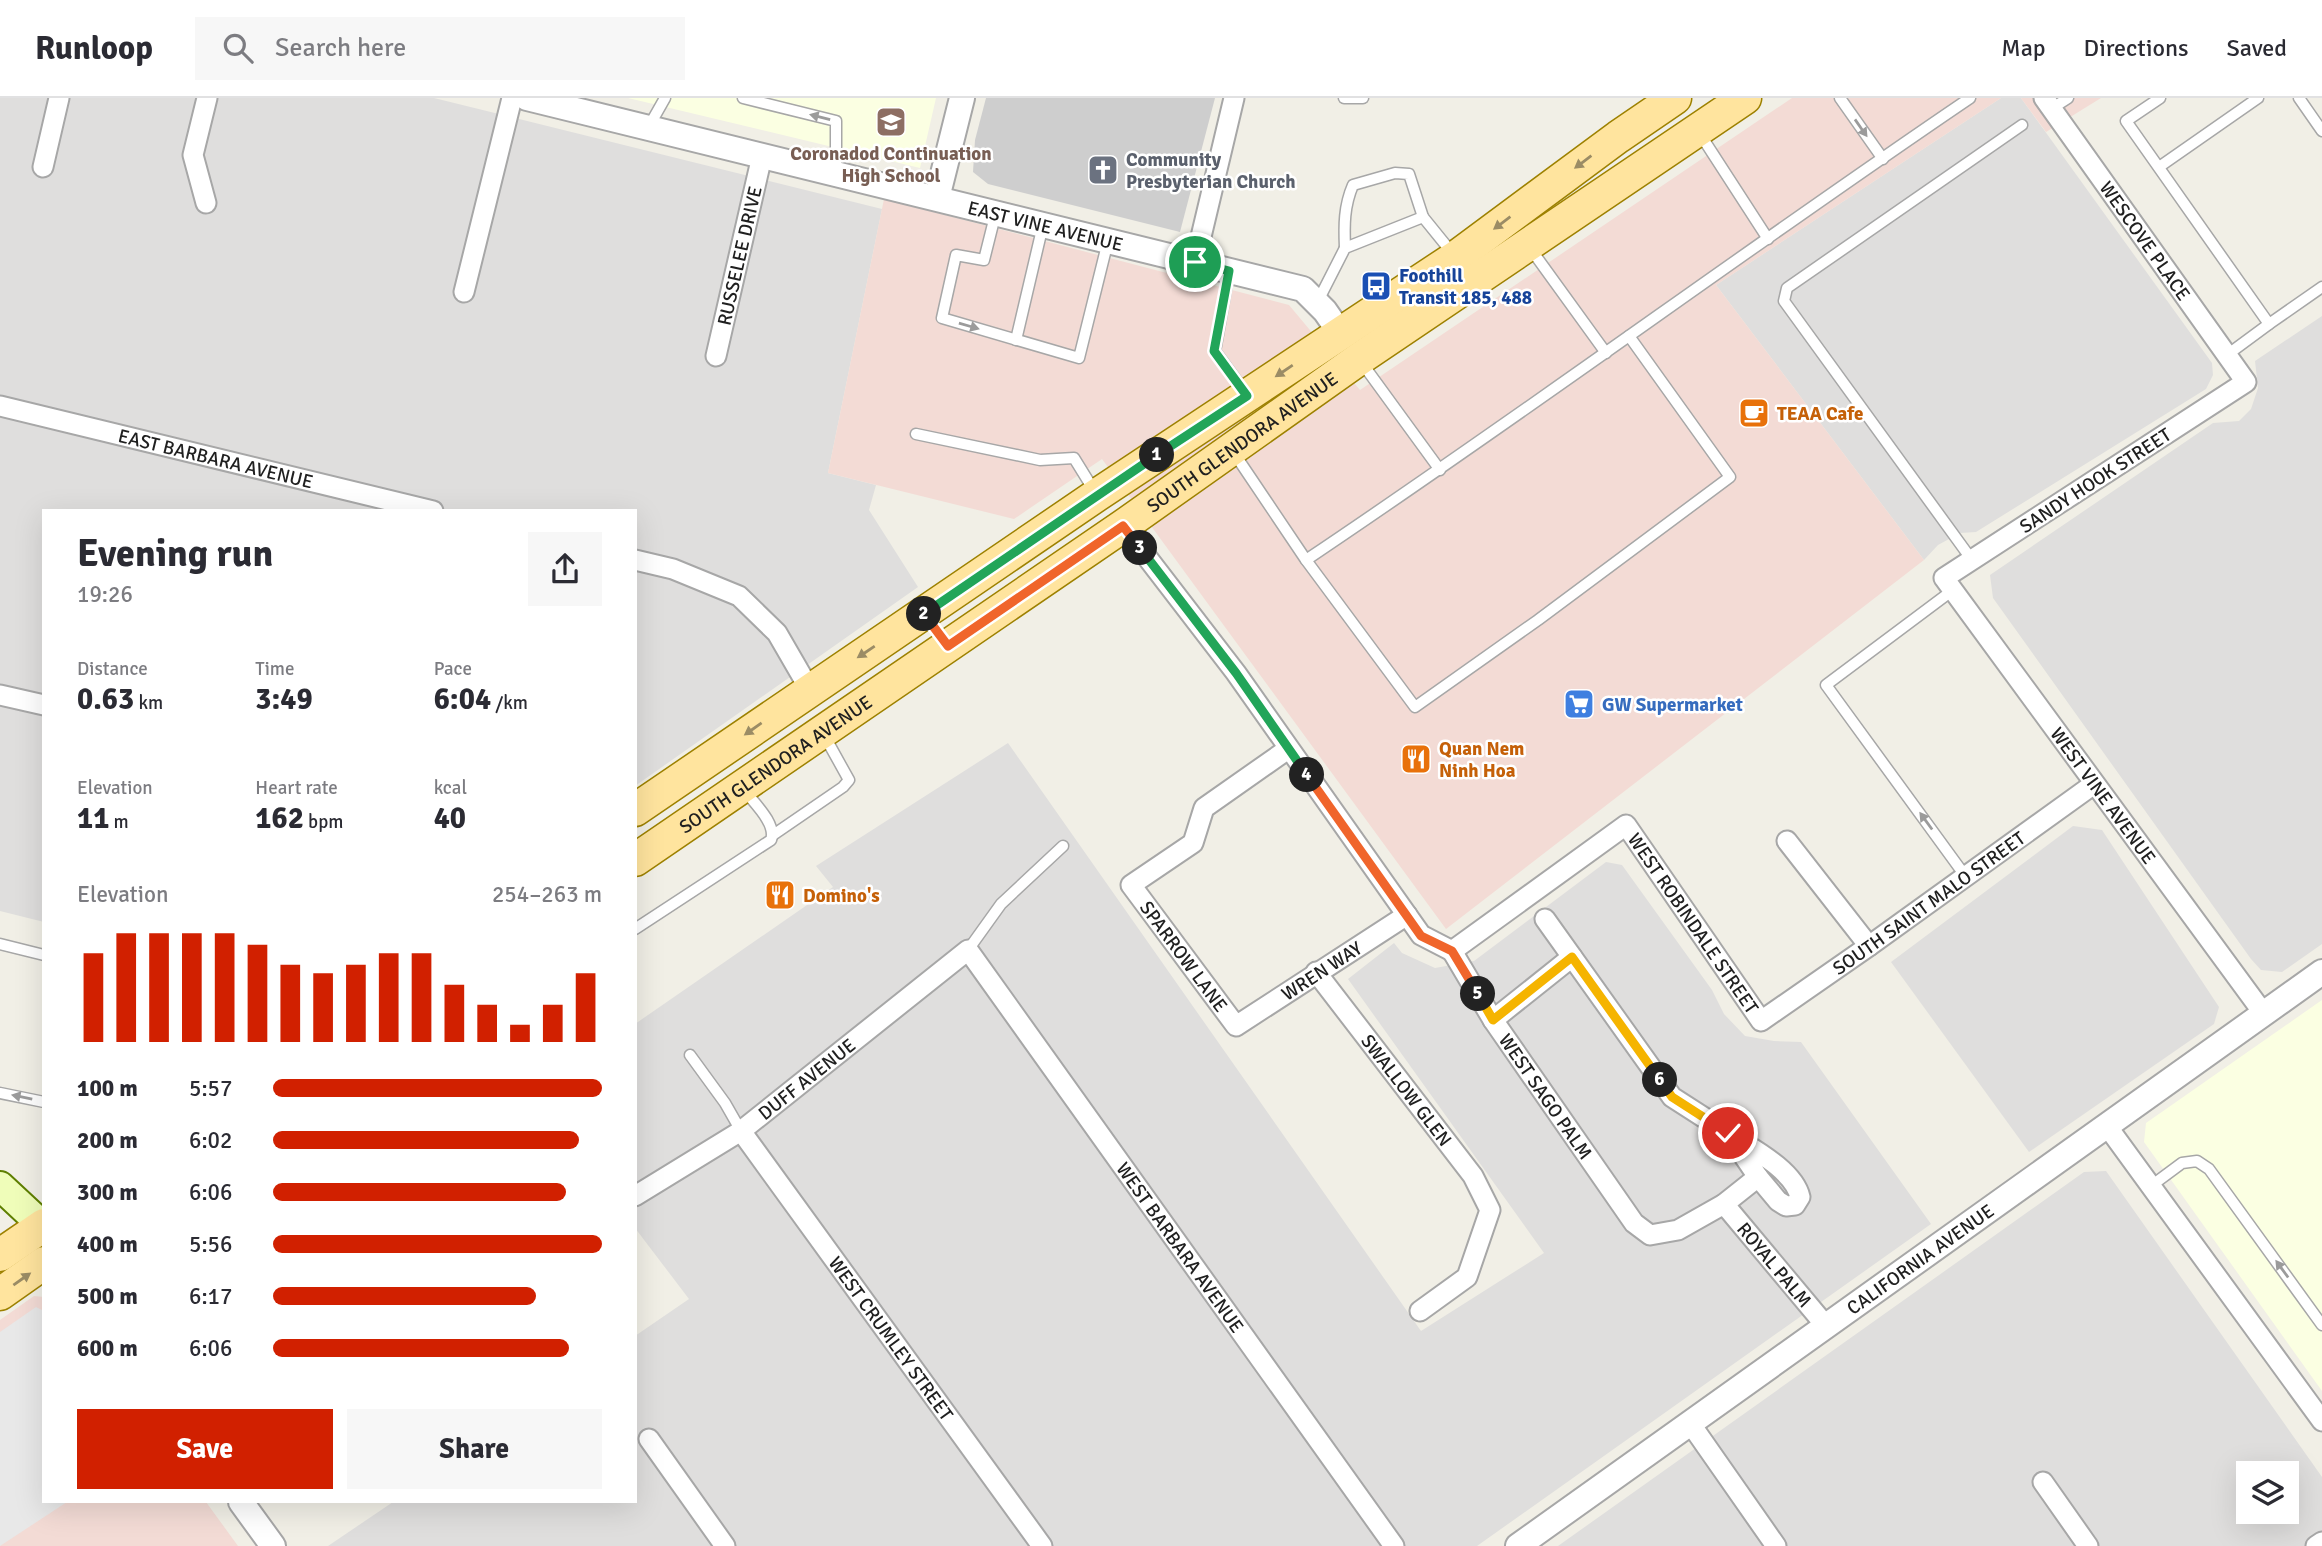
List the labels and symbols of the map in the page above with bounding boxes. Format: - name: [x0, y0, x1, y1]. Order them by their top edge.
- school or university icon: Coronadod Continuation High School: [874, 105, 908, 139]
- one-way arrow: [809, 111, 831, 122]
- one-way arrow: [1854, 119, 1868, 137]
- place label: Coronadod Continuation High School: [790, 142, 992, 188]
- place label: Community Presbyterian Church: [1126, 148, 1295, 194]
- church icon: Community Presbyterian Church: [1086, 153, 1120, 187]
- one-way arrow: [1574, 155, 1592, 169]
- street label: WESCOVE PLACE: [2094, 177, 2195, 306]
- street label: RUSSELEE DRIVE: [712, 184, 768, 328]
- street label: EAST VINE AVENUE: [965, 196, 1125, 257]
- one-way arrow: [1493, 215, 1511, 229]
- pin: [1165, 232, 1225, 292]
- place label: Foothill Transit 185, 488: [1399, 264, 1532, 310]
- bus stop icon: Foothill Transit 185, 488: [1359, 269, 1393, 303]
- one-way arrow: [959, 322, 980, 332]
- one-way arrow: [1274, 365, 1293, 378]
- street label: SOUTH GLENDORA AVENUE: [1142, 367, 1343, 518]
- cafe icon: TEAA Cafe: [1737, 396, 1771, 430]
- place label: TEAA Cafe: [1777, 402, 1864, 426]
- street label: SANDY HOOK STREET: [2015, 423, 2176, 539]
- street label: EAST BARBARA AVENUE: [116, 424, 315, 494]
- pin: 1: [1140, 438, 1174, 472]
- pin: 3: [1122, 531, 1158, 566]
- pin: 2: [906, 596, 942, 632]
- one-way arrow: [857, 645, 875, 659]
- supermarket icon: GW Supermarket: [1562, 687, 1596, 721]
- street label: SOUTH GLENDORA AVENUE: [675, 690, 877, 839]
- place label: GW Supermarket: [1602, 693, 1743, 717]
- one-way arrow: [744, 722, 763, 735]
- street label: WEST VINE AVENUE: [2045, 723, 2161, 869]
- place label: Quan Nem Ninh Hoa: [1439, 737, 1524, 783]
- restaurant icon: Quan Nem Ninh Hoa: [1399, 742, 1433, 776]
- pin: 4: [1290, 758, 1324, 792]
- one-way arrow: [1918, 813, 1933, 831]
- street label: SOUTH SAINT MALO STREET: [1828, 826, 2031, 981]
- street label: WEST ROBINDALE STREET: [1622, 829, 1764, 1019]
- restaurant icon: Domino's: [763, 878, 797, 912]
- place label: Domino's: [803, 884, 880, 908]
- street label: SPARROW LANE: [1134, 897, 1232, 1017]
- street label: WREN WAY: [1277, 936, 1367, 1006]
- pin: 5: [1460, 976, 1496, 1012]
- street label: WEST SAGO PALM: [1493, 1029, 1597, 1164]
- street label: SWALLOW GLEN: [1355, 1030, 1457, 1151]
- street label: DUFF AVENUE: [753, 1034, 861, 1126]
- pin: 6: [1642, 1062, 1678, 1098]
- one-way arrow: [11, 1092, 33, 1103]
- pin: [1698, 1103, 1758, 1163]
- street label: WEST BARBARA AVENUE: [1110, 1158, 1249, 1338]
- street label: CALIFORNIA AVENUE: [1842, 1199, 1999, 1320]
- street label: ROYAL PALM: [1731, 1218, 1816, 1313]
- street label: WEST CRUMLEY STREET: [823, 1252, 958, 1426]
- one-way arrow: [2275, 1260, 2289, 1278]
- one-way arrow: [12, 1272, 32, 1285]

